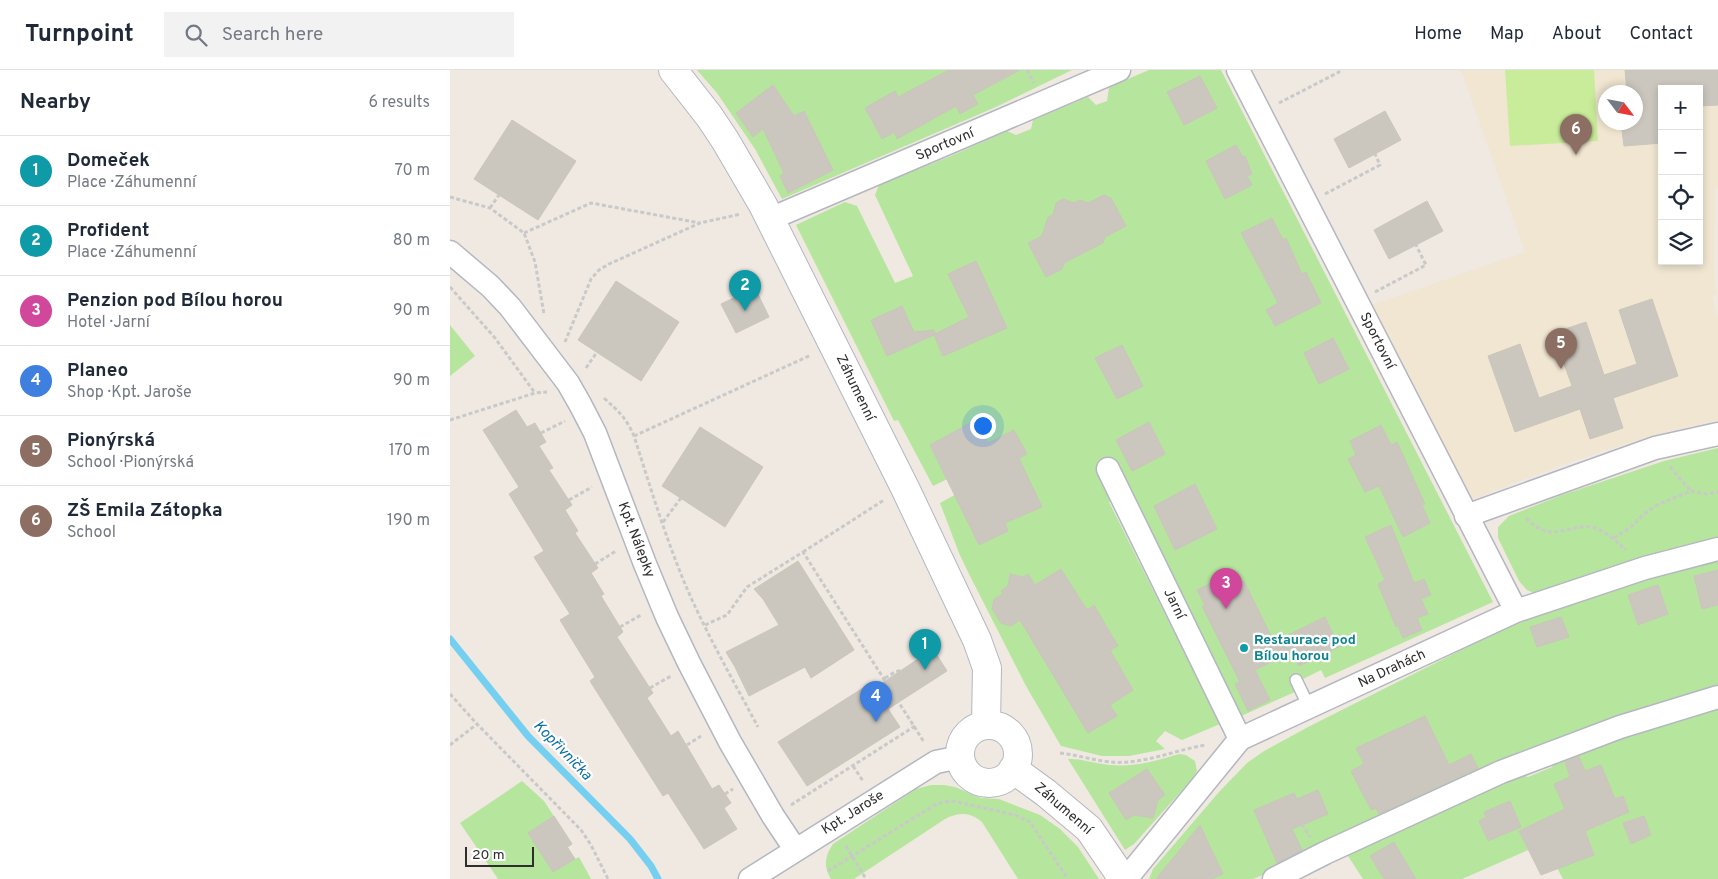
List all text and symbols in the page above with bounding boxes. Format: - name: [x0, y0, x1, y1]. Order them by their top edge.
- search box: [164, 12, 514, 57]
- text: Turnpoint: [25, 20, 134, 50]
- icon: search: [182, 21, 210, 49]
- text: Search here: [222, 23, 323, 47]
- text: Home: [1414, 23, 1462, 46]
- text: Map: [1490, 23, 1524, 46]
- text: About: [1552, 23, 1601, 46]
- text: Contact: [1629, 23, 1693, 46]
- north arrow: [1598, 85, 1643, 130]
- map controls: [1658, 85, 1703, 265]
- button: +: [1658, 85, 1703, 130]
- text: Nearby: [20, 89, 91, 116]
- text: 6 results: [368, 93, 430, 113]
- pin: 6: [1560, 114, 1592, 155]
- street label: Sportovní: [913, 125, 978, 165]
- button: −: [1658, 130, 1703, 175]
- text: Domeček: [67, 149, 150, 173]
- text: 1: [33, 161, 39, 181]
- text: 70 m: [395, 161, 430, 181]
- text: Place · Záhumenní: [67, 173, 196, 193]
- button: locate: [1658, 175, 1703, 220]
- text: Profident: [67, 219, 149, 243]
- button: layers: [1658, 220, 1703, 265]
- text: 2: [31, 231, 41, 251]
- text: 80 m: [393, 231, 430, 251]
- text: Place · Záhumenní: [67, 243, 196, 263]
- pin: 2: [729, 270, 761, 311]
- text: Penzion pod Bílou horou: [67, 289, 283, 313]
- text: 3: [31, 301, 41, 321]
- text: 90 m: [393, 301, 430, 321]
- street label: Sportovní: [1355, 310, 1399, 374]
- text: Hotel · Jarní: [67, 313, 150, 333]
- pin: 5: [1545, 328, 1577, 369]
- street label: Záhumenní: [832, 352, 879, 425]
- text: Planeo: [67, 359, 128, 383]
- text: 4: [31, 371, 41, 391]
- text: 90 m: [393, 371, 430, 391]
- text: Shop · Kpt. Jaroše: [67, 383, 192, 403]
- your location: [970, 413, 996, 439]
- text: Pionýrská: [67, 429, 155, 453]
- text: 5: [31, 441, 41, 461]
- text: 170 m: [389, 441, 430, 461]
- text: School · Pionýrská: [67, 453, 194, 473]
- text: ZŠ Emila Zátopka: [67, 499, 223, 523]
- street label: Kpt. Nálepky: [614, 500, 658, 580]
- text: 6: [31, 511, 41, 531]
- text: 190 m: [387, 511, 430, 531]
- text: School: [67, 523, 116, 543]
- pin: 3: [1210, 568, 1242, 609]
- street label: Jarní: [1159, 586, 1189, 623]
- pin: 1: [909, 629, 941, 670]
- place label: Restaurace pod Bílou horou: [1254, 632, 1356, 665]
- marker: Restaurace pod Bílou horou: [1238, 642, 1250, 654]
- street label: Na Drahách: [1356, 646, 1428, 692]
- pin: 4: [860, 681, 892, 722]
- water label: Kopřivnička: [529, 717, 595, 785]
- street label: Záhumenní: [1030, 779, 1097, 840]
- street label: Kpt. Jaroše: [819, 787, 887, 839]
- scale bar: [465, 844, 534, 867]
- text: 20 m: [472, 847, 505, 864]

